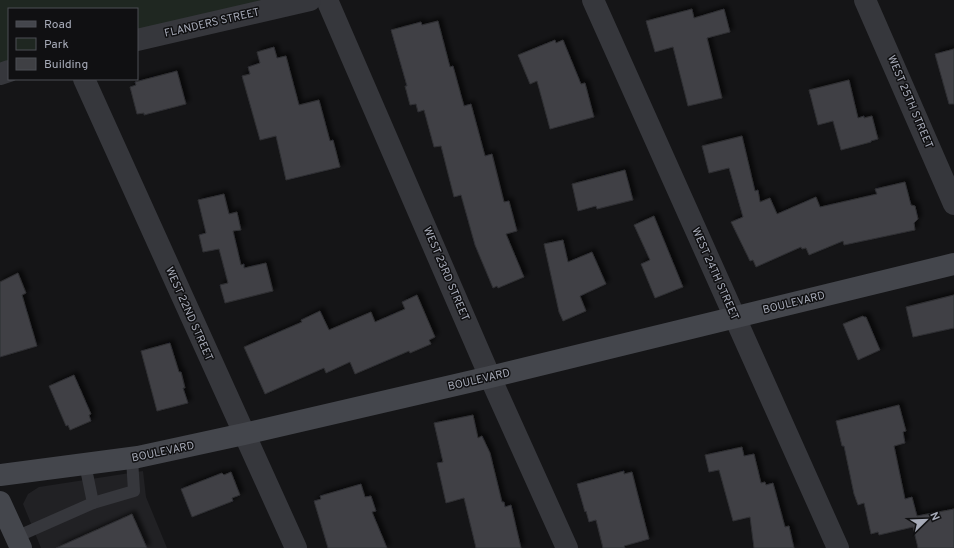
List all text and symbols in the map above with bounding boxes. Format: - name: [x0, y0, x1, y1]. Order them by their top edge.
- street label: FLANDERS STREET: [163, 5, 261, 41]
- legend: [8, 8, 138, 80]
- text: Road: [44, 17, 72, 33]
- text: Park: [44, 37, 69, 53]
- street label: WEST 25TH STREET: [884, 53, 936, 151]
- text: Building: [44, 57, 88, 73]
- street label: WEST 23RD STREET: [420, 225, 472, 323]
- street label: WEST 24TH STREET: [688, 225, 742, 323]
- street label: WEST 22ND STREET: [162, 265, 216, 363]
- street label: BOULEVARD: [761, 289, 827, 317]
- street label: BOULEVARD: [446, 366, 512, 394]
- street label: BOULEVARD: [130, 439, 196, 465]
- north arrow: [906, 500, 946, 540]
- text: N: [926, 510, 942, 523]

